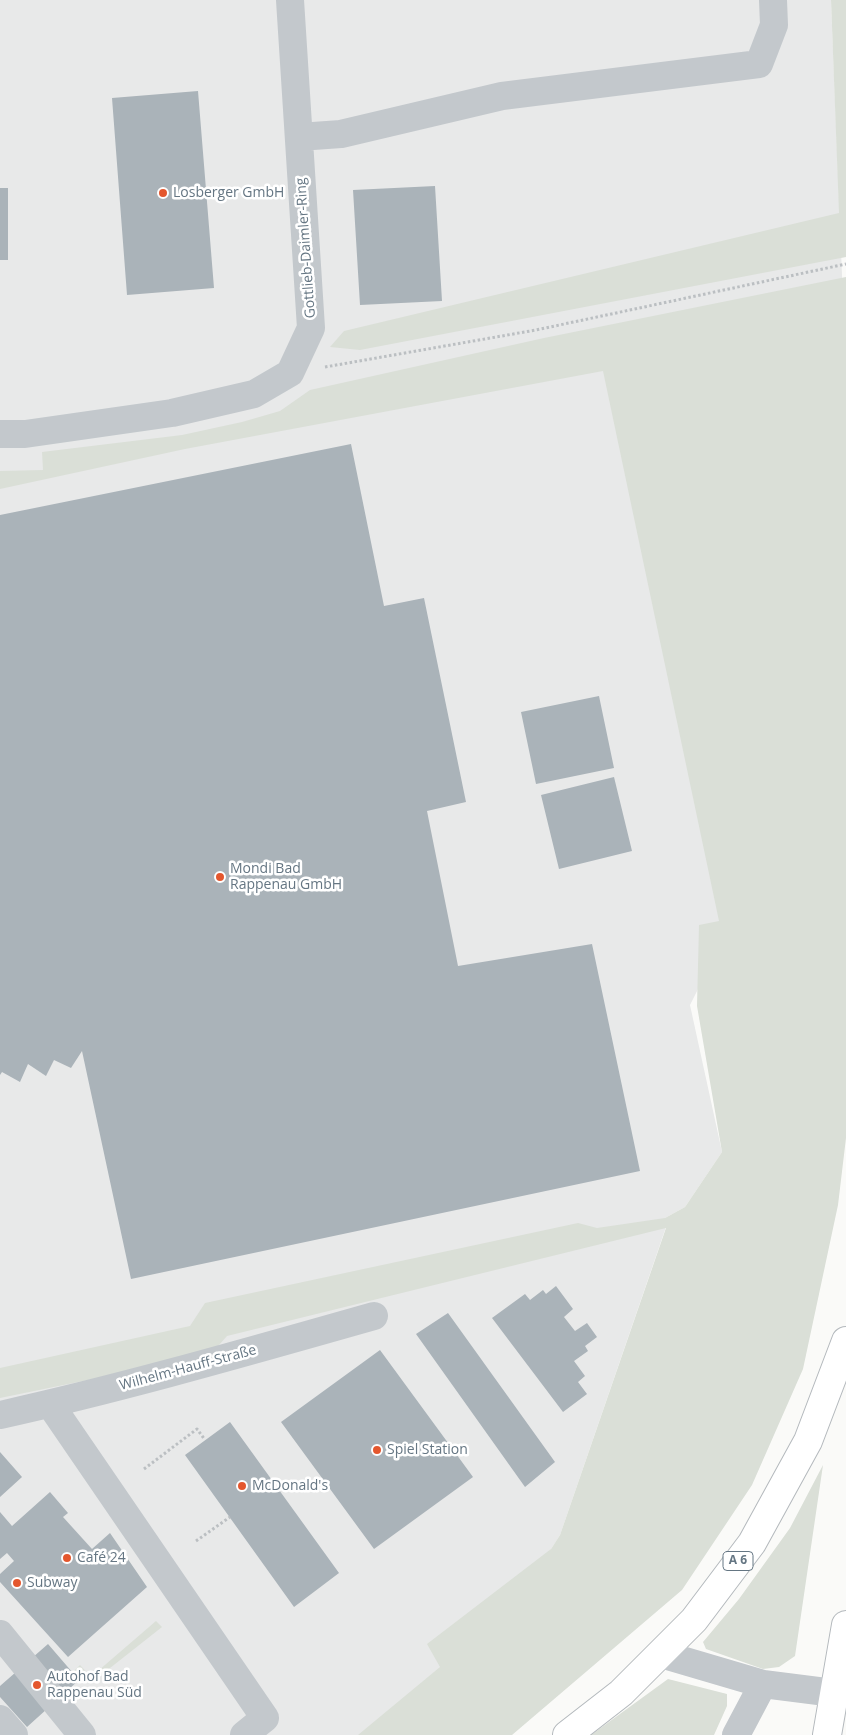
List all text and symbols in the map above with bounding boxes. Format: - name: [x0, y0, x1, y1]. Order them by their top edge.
- street label: Gottlieb-Daimler-Ring: [293, 177, 319, 319]
- place label: Losberger GmbH: [173, 185, 284, 201]
- marker: Losberger GmbH: [157, 187, 169, 199]
- place label: Mondi Bad Rappenau GmbH: [230, 861, 342, 894]
- marker: Mondi Bad Rappenau GmbH: [214, 871, 226, 883]
- street label: Wilhelm-Hauff-Straße: [118, 1342, 258, 1394]
- place label: Spiel Station: [387, 1442, 468, 1458]
- marker: Spiel Station: [371, 1444, 383, 1456]
- place label: McDonald's: [252, 1478, 328, 1494]
- marker: McDonald's: [236, 1480, 248, 1492]
- place label: Café 24: [77, 1550, 126, 1566]
- marker: Café 24: [61, 1552, 73, 1564]
- road number: A 6: [723, 1552, 753, 1570]
- place label: Subway: [27, 1575, 77, 1591]
- marker: Subway: [11, 1577, 23, 1589]
- place label: Autohof Bad Rappenau Süd: [47, 1669, 142, 1701]
- marker: Autohof Bad Rappenau Süd: [31, 1679, 43, 1691]

